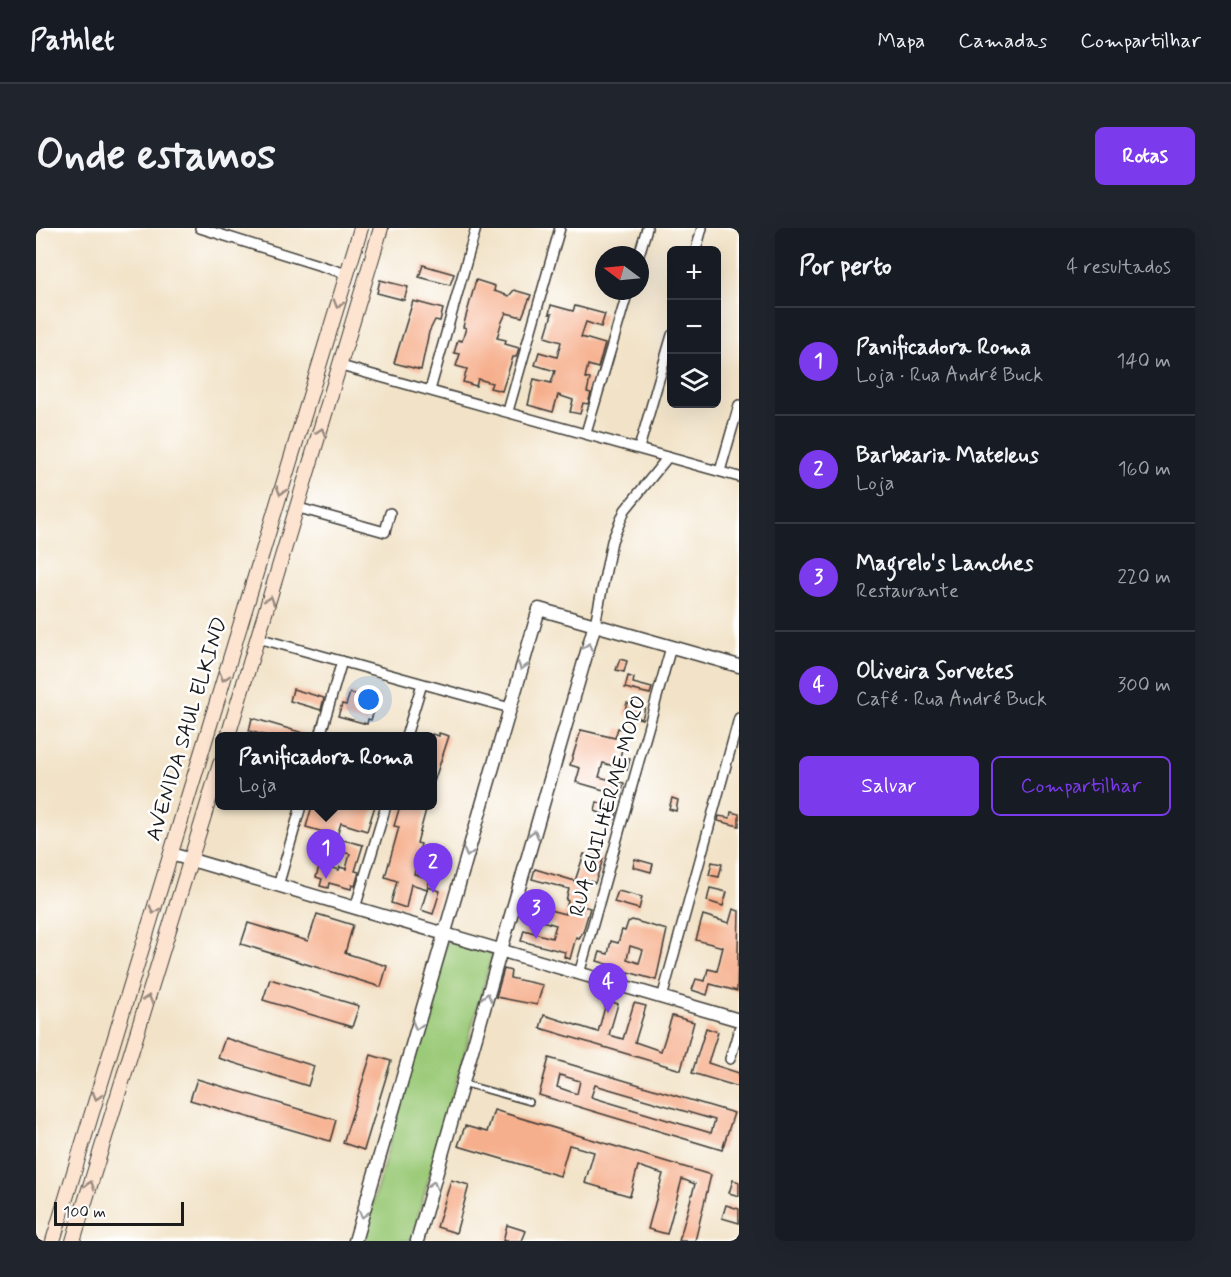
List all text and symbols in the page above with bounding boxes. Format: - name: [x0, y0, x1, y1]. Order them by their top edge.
- text: Pathlet: [30, 23, 114, 60]
- text: Mapa: [877, 27, 925, 55]
- text: Camadas: [958, 27, 1047, 55]
- text: Compartilhar: [1080, 27, 1201, 55]
- button: Rotas: [1095, 127, 1195, 185]
- text: Onde estamos: [36, 129, 276, 184]
- north arrow: [595, 246, 649, 300]
- map controls: [667, 246, 721, 408]
- button: +: [667, 246, 721, 300]
- text: Por perto: [799, 250, 892, 284]
- text: 4 resultados: [1067, 254, 1171, 281]
- one-way arrow: [333, 298, 345, 309]
- button: −: [667, 300, 721, 354]
- text: Panificadora Roma: [856, 334, 1031, 362]
- text: 1: [814, 348, 823, 375]
- text: 140 m: [1117, 348, 1171, 375]
- button: layers: [667, 354, 721, 408]
- text: Loja · Rua André Buck: [856, 362, 1043, 389]
- one-way arrow: [314, 427, 326, 438]
- text: Barbearia Mateleus: [856, 442, 1039, 470]
- text: 2: [814, 456, 823, 483]
- text: 160 m: [1118, 456, 1171, 483]
- text: Loja: [856, 470, 894, 497]
- one-way arrow: [275, 485, 288, 495]
- text: Magrelo's Lanches: [856, 550, 1034, 578]
- text: 3: [814, 564, 823, 591]
- text: 220 m: [1117, 564, 1171, 591]
- text: Restaurante: [856, 578, 959, 605]
- one-way arrow: [262, 595, 275, 606]
- street label: AVENIDA SAUL ELKIND: [140, 614, 234, 844]
- one-way arrow: [581, 642, 593, 653]
- text: Oliveira Sorvetes: [856, 658, 1013, 686]
- one-way arrow: [517, 660, 529, 670]
- one-way arrow: [219, 671, 231, 682]
- text: 4: [813, 672, 824, 699]
- text: 300 m: [1117, 672, 1171, 699]
- your location: [354, 685, 383, 714]
- text: Café · Rua André Buck: [856, 686, 1047, 713]
- street label: RUA GUILHERME MORO: [563, 692, 653, 920]
- popup: [215, 732, 437, 810]
- text: Panificadora Roma: [238, 744, 414, 772]
- button: Salvar: [799, 756, 979, 816]
- button: Compartilhar: [991, 756, 1171, 816]
- text: Loja: [238, 772, 277, 799]
- one-way arrow: [526, 829, 539, 839]
- pin: 1: [306, 830, 346, 879]
- pin: 2: [414, 844, 452, 893]
- one-way arrow: [463, 847, 475, 858]
- pin: 3: [516, 890, 556, 939]
- one-way arrow: [149, 904, 161, 915]
- pin: 4: [588, 964, 628, 1013]
- one-way arrow: [479, 992, 492, 1002]
- one-way arrow: [141, 994, 153, 1005]
- one-way arrow: [412, 1020, 424, 1031]
- one-way arrow: [92, 1090, 104, 1101]
- one-way arrow: [83, 1180, 95, 1191]
- one-way arrow: [426, 1180, 438, 1191]
- scale bar: [54, 1199, 184, 1226]
- text: 100 m: [63, 1202, 106, 1223]
- one-way arrow: [358, 1208, 370, 1218]

